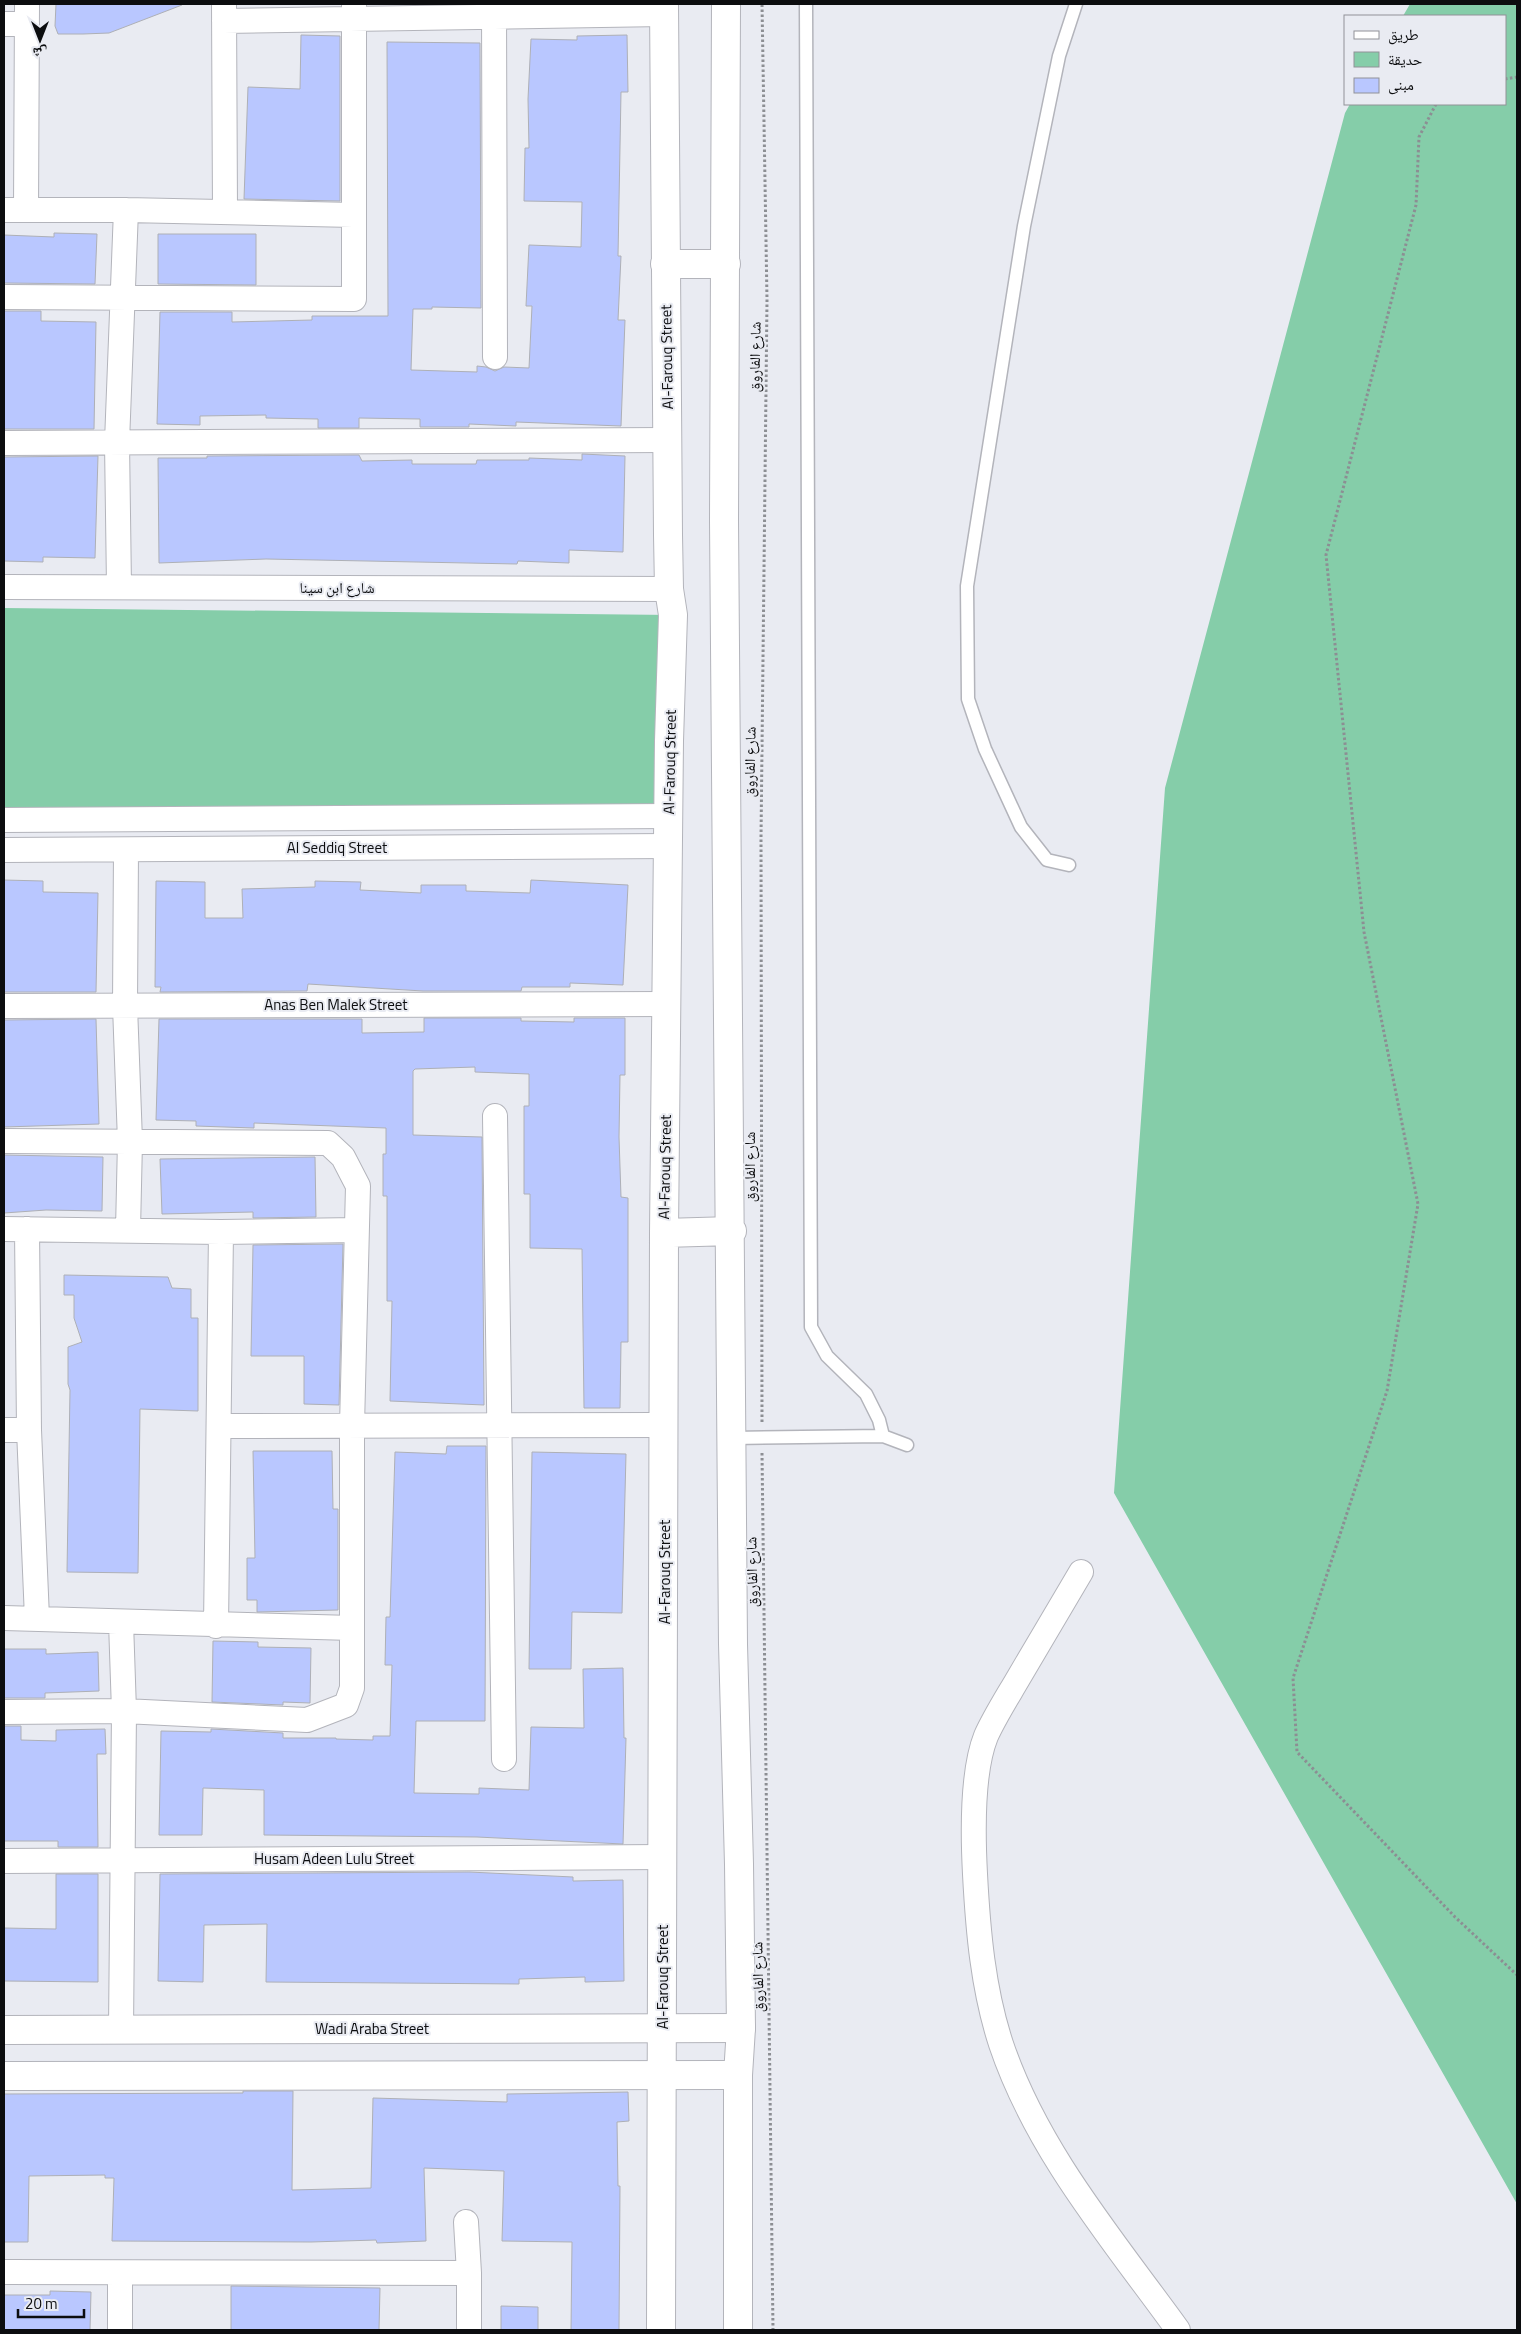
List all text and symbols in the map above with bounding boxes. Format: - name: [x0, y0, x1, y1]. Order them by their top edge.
- north arrow: [15, 15, 65, 65]
- legend: [1344, 15, 1506, 105]
- text: طريق: [1388, 23, 1419, 46]
- text: ش: [32, 43, 47, 64]
- text: حديقة: [1388, 48, 1423, 71]
- text: مبنى: [1388, 73, 1414, 96]
- street label: Al-Farouq Street: [654, 304, 679, 410]
- street label: شارع الفاروق: [742, 321, 767, 393]
- street label: شارع ابن سينا: [299, 576, 375, 599]
- street label: Al-Farouq Street: [657, 709, 682, 815]
- street label: شارع الفاروق: [737, 726, 762, 798]
- street label: Al Seddiq Street: [287, 836, 388, 859]
- street label: Anas Ben Malek Street: [264, 993, 408, 1016]
- street label: Al-Farouq Street: [652, 1114, 677, 1220]
- street label: شارع الفاروق: [738, 1132, 761, 1202]
- street label: Al-Farouq Street: [653, 1519, 676, 1624]
- street label: شارع الفاروق: [739, 1536, 764, 1608]
- street label: Husam Adeen Lulu Street: [254, 1847, 415, 1870]
- street label: Al-Farouq Street: [651, 1924, 674, 2029]
- street label: شارع الفاروق: [745, 1941, 770, 2013]
- street label: Wadi Araba Street: [315, 2017, 430, 2040]
- scale bar: [18, 2286, 84, 2318]
- text: 20 m: [25, 2292, 58, 2315]

